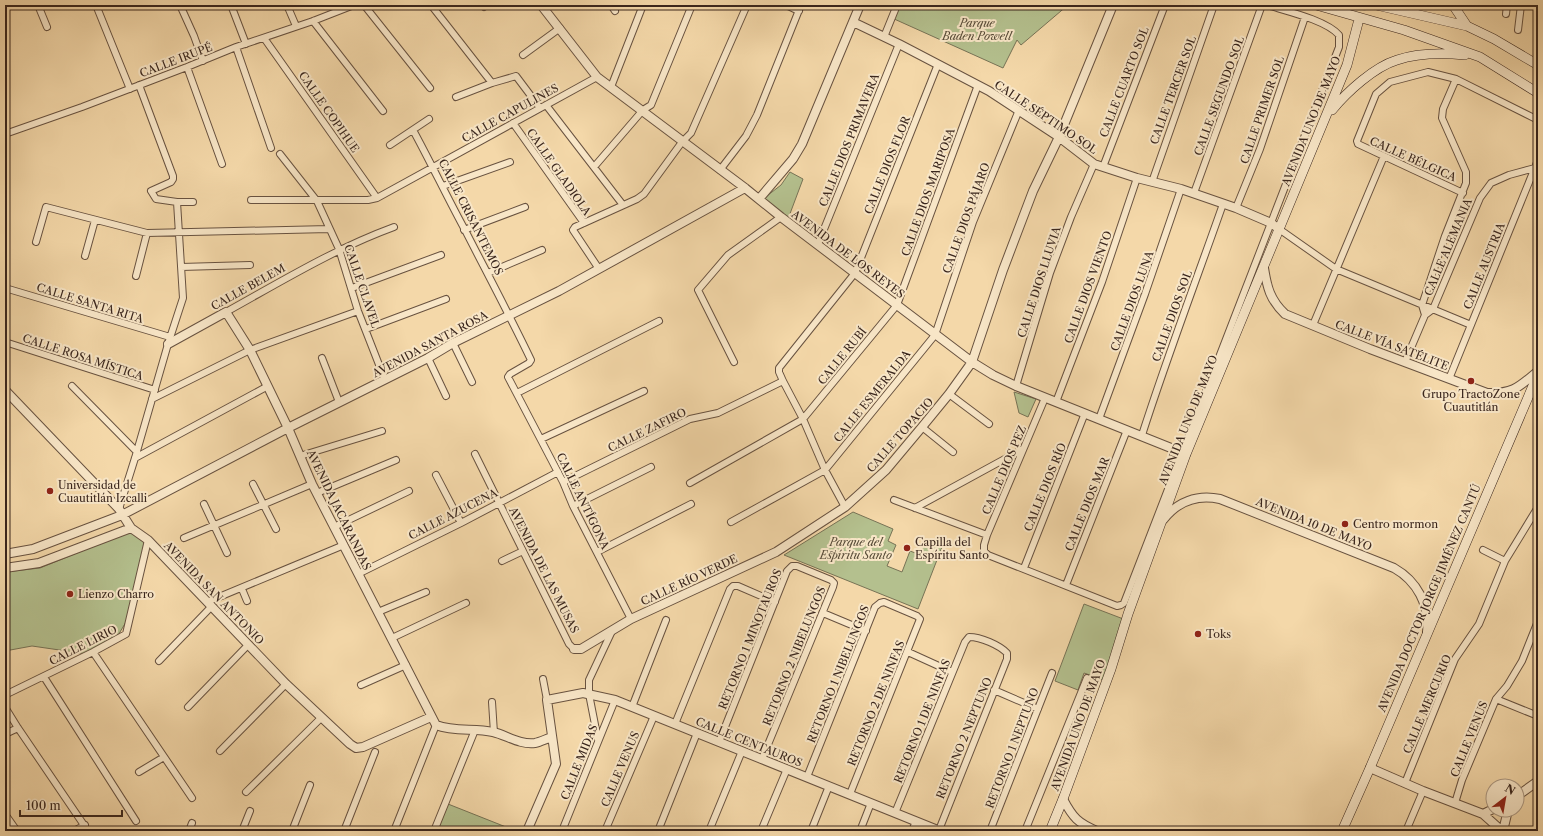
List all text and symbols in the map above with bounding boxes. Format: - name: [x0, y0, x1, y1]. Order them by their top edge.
- park label: Parque Baden Powell: [941, 16, 1013, 43]
- street label: CALLE CUARTO SOL: [1096, 24, 1152, 139]
- street label: CALLE TERCER SOL: [1147, 33, 1199, 146]
- street label: CALLE SEGUNDO SOL: [1191, 34, 1247, 158]
- street label: CALLE IRUPÉ: [138, 40, 215, 80]
- street label: CALLE PRIMER SOL: [1237, 54, 1287, 166]
- street label: AVENIDA UNO DE MAYO: [1278, 54, 1344, 189]
- street label: CALLE COPIHUE: [296, 69, 362, 156]
- street label: CALLE DIOS PRIMAVERA: [816, 71, 882, 209]
- street label: CALLE SÉPTIMO SOL: [992, 77, 1101, 157]
- street label: CALLE CAPULINES: [459, 81, 561, 145]
- street label: CALLE DIOS FLOR: [861, 113, 913, 216]
- street label: CALLE DIOS MARIPOSA: [898, 125, 958, 258]
- street label: CALLE GLADIOLA: [524, 126, 595, 219]
- street label: CALLE BÉLGICA: [1367, 134, 1459, 185]
- street label: CALLE CRISANTEMOS: [436, 157, 506, 277]
- street label: CALLE DIOS PÁJARO: [939, 161, 993, 275]
- street label: CALLE ALEMANIA: [1421, 195, 1475, 298]
- street label: AVENIDA DE LOS REYES: [788, 206, 907, 301]
- street label: CALLE AUSTRIA: [1460, 220, 1508, 311]
- street label: CALLE DIOS LLUVIA: [1014, 224, 1064, 339]
- street label: CALLE DIOS VIENTO: [1061, 229, 1115, 345]
- street label: CALLE CLAVEL: [341, 242, 383, 330]
- street label: CALLE DIOS LUNA: [1107, 248, 1157, 353]
- street label: CALLE BELEM: [208, 261, 288, 313]
- street label: CALLE DIOS SOL: [1149, 268, 1195, 363]
- street label: CALLE SANTA RITA: [35, 280, 146, 326]
- street label: AVENIDA SANTA ROSA: [369, 307, 491, 381]
- street label: CALLE VÍA SATÉLITE: [1333, 317, 1451, 373]
- street label: CALLE RUBÍ: [815, 324, 869, 388]
- street label: CALLE ROSA MÍSTICA: [21, 331, 146, 383]
- street label: CALLE ESMERALDA: [831, 346, 914, 445]
- street label: AVENIDA UNO DE MAYO: [1155, 353, 1221, 488]
- marker: Grupo TractoZone Cuautitlán: [1466, 376, 1476, 386]
- place label: Grupo TractoZone Cuautitlán: [1422, 387, 1520, 414]
- street label: CALLE TOPACIO: [864, 395, 936, 475]
- street label: CALLE ZAFIRO: [606, 405, 688, 455]
- street label: CALLE DIOS PEZ: [979, 423, 1029, 517]
- street label: CALLE DIOS RÍO: [1021, 441, 1069, 533]
- street label: AVENIDA JACARANDAS: [303, 447, 374, 572]
- street label: CALLE ANTÍGONA: [554, 450, 613, 552]
- street label: CALLE DIOS MAR: [1062, 454, 1113, 553]
- place label: Universidad de Cuautitlán Izcalli: [58, 478, 148, 505]
- street label: AVENIDA DOCTOR JORGE JIMÉNEZ CANTÚ: [1374, 482, 1484, 715]
- street label: CALLE AZUCENA: [406, 485, 501, 543]
- marker: Universidad de Cuautitlán Izcalli: [45, 486, 55, 496]
- street label: AVENIDA 10 DE MAYO: [1253, 494, 1374, 554]
- street label: AVENIDA DE LAS MUSAS: [506, 504, 582, 636]
- place label: Centro mormon: [1353, 517, 1438, 531]
- marker: Centro mormon: [1340, 519, 1350, 529]
- park label: Parque del Espíritu Santo: [819, 535, 892, 562]
- place label: Capilla del Espíritu Santo: [915, 535, 989, 562]
- street label: AVENIDA SAN ANTONIO: [160, 538, 267, 648]
- marker: Capilla del Espíritu Santo: [902, 543, 912, 553]
- street label: CALLE RÍO VERDE: [638, 551, 740, 609]
- street label: RETORNO 1 MINOTAUROS: [715, 567, 785, 711]
- street label: RETORNO 2 NIBELUNGOS: [760, 584, 828, 728]
- place label: Lienzo Charro: [78, 587, 154, 601]
- marker: Lienzo Charro: [65, 589, 75, 599]
- street label: RETORNO 1 NIBELUNGOS: [804, 603, 872, 745]
- street label: CALLE LIRIO: [47, 622, 119, 668]
- place label: Toks: [1206, 627, 1231, 641]
- marker: Toks: [1193, 629, 1203, 639]
- street label: RETORNO 2 DE NINFAS: [844, 638, 908, 768]
- street label: CALLE MERCURIO: [1400, 652, 1454, 756]
- street label: RETORNO 1 DE NINFAS: [891, 657, 953, 785]
- street label: AVENIDA UNO DE MAYO: [1047, 657, 1108, 794]
- street label: RETORNO 2 NEPTUNO: [933, 675, 995, 801]
- street label: RETORNO 1 NEPTUNO: [982, 686, 1042, 810]
- street label: CALLE VENUS: [1447, 699, 1491, 779]
- street label: CALLE CENTAUROS: [694, 714, 804, 770]
- street label: CALLE MIDAS: [558, 722, 600, 802]
- street label: CALLE VENUS: [598, 729, 642, 809]
- north arrow: [1485, 778, 1525, 818]
- text: N: [1502, 781, 1518, 798]
- scale bar: [20, 792, 122, 818]
- text: 100 m: [26, 798, 61, 813]

